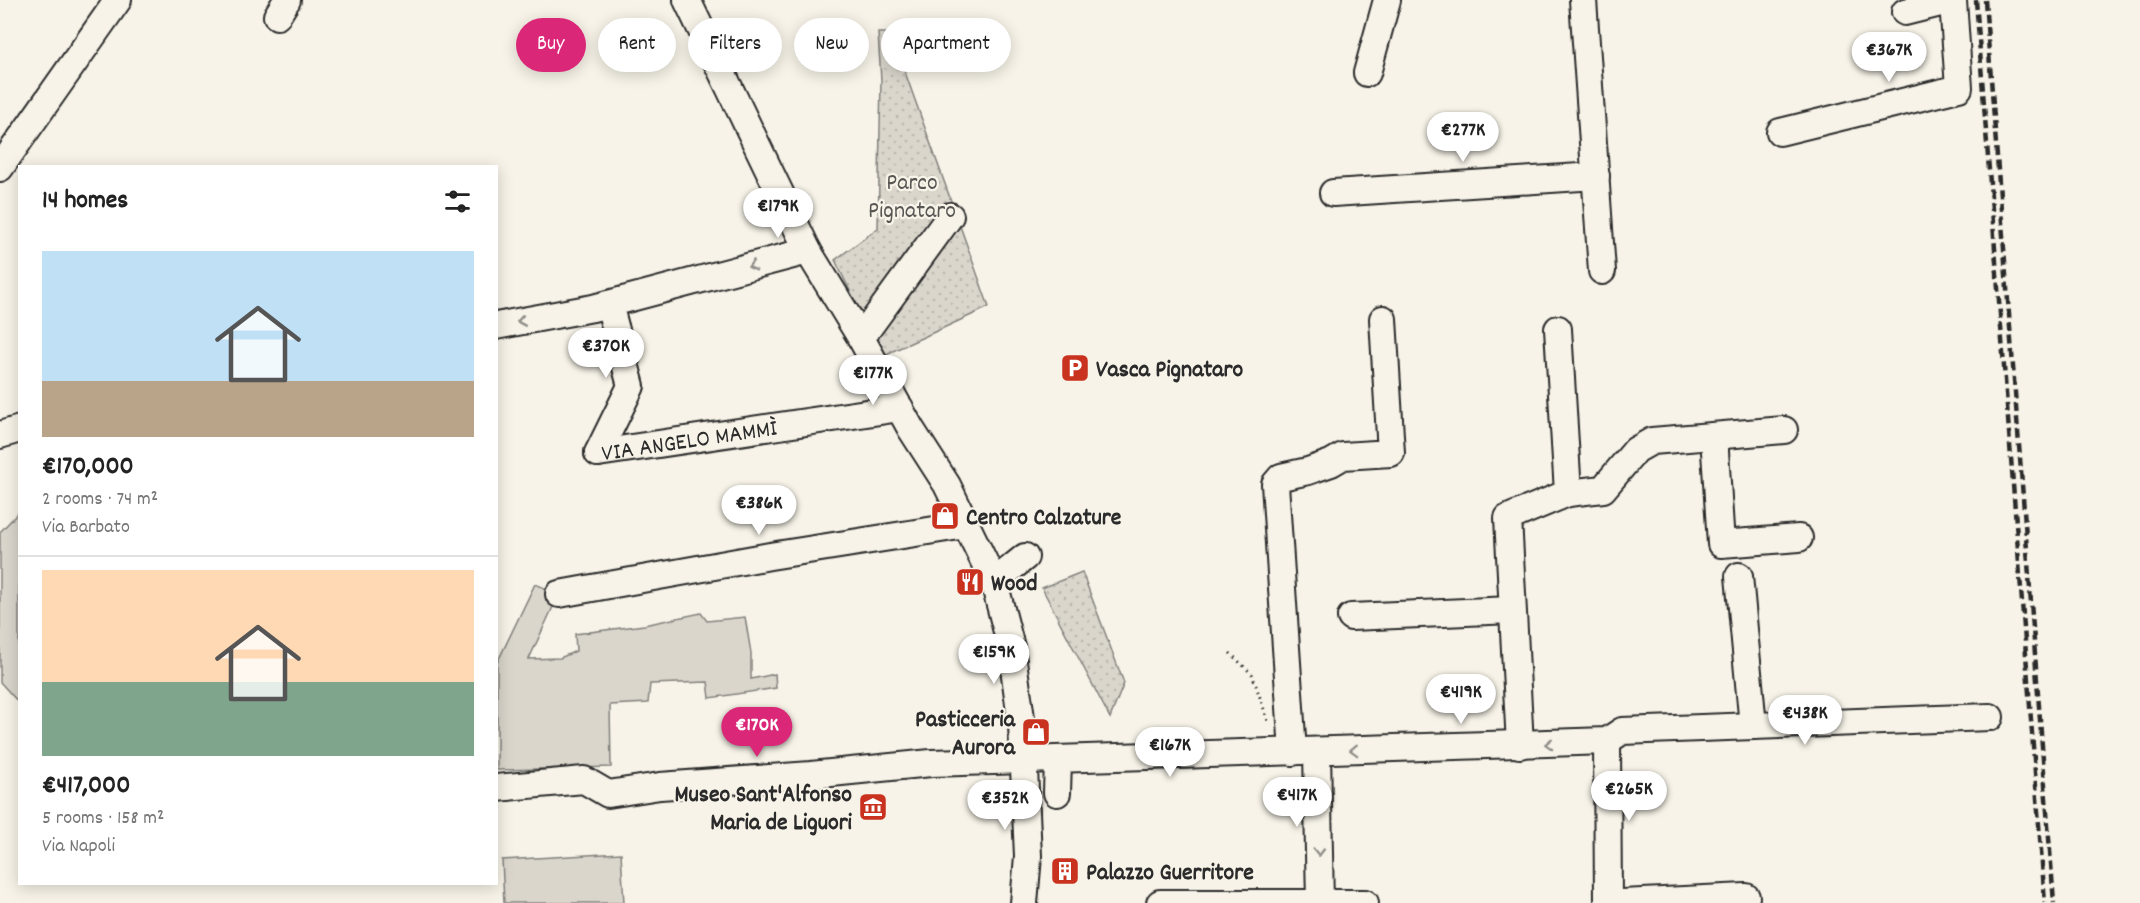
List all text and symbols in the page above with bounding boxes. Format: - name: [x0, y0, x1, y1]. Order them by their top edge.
- chip: Buy: [516, 18, 586, 72]
- chip: Rent: [598, 18, 676, 72]
- chip: Filters: [688, 18, 782, 72]
- chip: New: [794, 18, 869, 72]
- chip: Apartment: [881, 18, 1011, 72]
- pin: €367K: [1847, 32, 1931, 83]
- text: €367K: [1866, 37, 1912, 65]
- pin: €277K: [1421, 112, 1505, 163]
- text: €277K: [1441, 117, 1485, 145]
- park label: Parco Pignataro: [868, 167, 956, 229]
- text: 14 homes: [42, 183, 128, 220]
- icon: filters: [441, 185, 474, 218]
- pin: €179K: [736, 188, 820, 239]
- text: €179K: [757, 193, 799, 221]
- one-way arrow: [747, 259, 758, 271]
- icon: home: [204, 290, 312, 398]
- one-way arrow: [517, 314, 527, 327]
- pin: €370K: [564, 328, 648, 379]
- text: €370K: [582, 333, 630, 361]
- parking icon: Vasca Pignataro: [1059, 352, 1091, 384]
- place label: Vasca Pignataro: [1096, 354, 1243, 388]
- pin: €177K: [831, 355, 915, 406]
- text: €177K: [853, 360, 893, 388]
- street label: VIA ANGELO MAMMÌ: [599, 413, 780, 472]
- text: €170,000: [42, 449, 134, 486]
- pin: €386K: [717, 485, 801, 536]
- text: 2 rooms · 74 m²: [42, 486, 158, 514]
- text: €386K: [735, 490, 783, 518]
- shop icon: Centro Calzature: [929, 500, 961, 532]
- place label: Centro Calzature: [966, 502, 1122, 536]
- text: Via Barbato: [42, 514, 130, 542]
- restaurant icon: Wood: [954, 566, 986, 598]
- place label: Wood: [991, 568, 1037, 602]
- icon: home: [204, 609, 312, 717]
- pin: €159K: [952, 634, 1036, 685]
- text: €159K: [972, 639, 1016, 667]
- pin: €419K: [1419, 674, 1503, 725]
- text: €419K: [1440, 679, 1482, 707]
- pin: €438K: [1763, 695, 1847, 746]
- text: €438K: [1782, 700, 1828, 728]
- place label: Pasticceria Aurora: [915, 704, 1016, 766]
- pin: €170K: [715, 707, 799, 758]
- text: €170K: [735, 712, 779, 740]
- shop icon: Pasticceria Aurora: [1020, 716, 1052, 748]
- pin: €167K: [1128, 727, 1212, 778]
- text: €167K: [1149, 732, 1191, 760]
- one-way arrow: [1544, 737, 1553, 750]
- one-way arrow: [1349, 744, 1358, 757]
- text: €417,000: [42, 768, 130, 805]
- pin: €265K: [1587, 771, 1671, 822]
- text: €265K: [1605, 776, 1653, 804]
- pin: €417K: [1255, 777, 1339, 828]
- place label: Museo Sant'Alfonso Maria de Liguori: [674, 779, 853, 841]
- pin: €352K: [963, 780, 1047, 831]
- text: €417K: [1277, 782, 1317, 810]
- text: €352K: [981, 785, 1029, 813]
- museum icon: Museo Sant'Alfonso Maria de Liguori: [857, 791, 889, 823]
- text: 5 rooms · 158 m²: [42, 805, 164, 833]
- text: Via Napoli: [42, 833, 115, 861]
- one-way arrow: [1313, 847, 1325, 856]
- building icon: Palazzo Guerritore: [1049, 855, 1081, 887]
- place label: Palazzo Guerritore: [1086, 857, 1254, 891]

